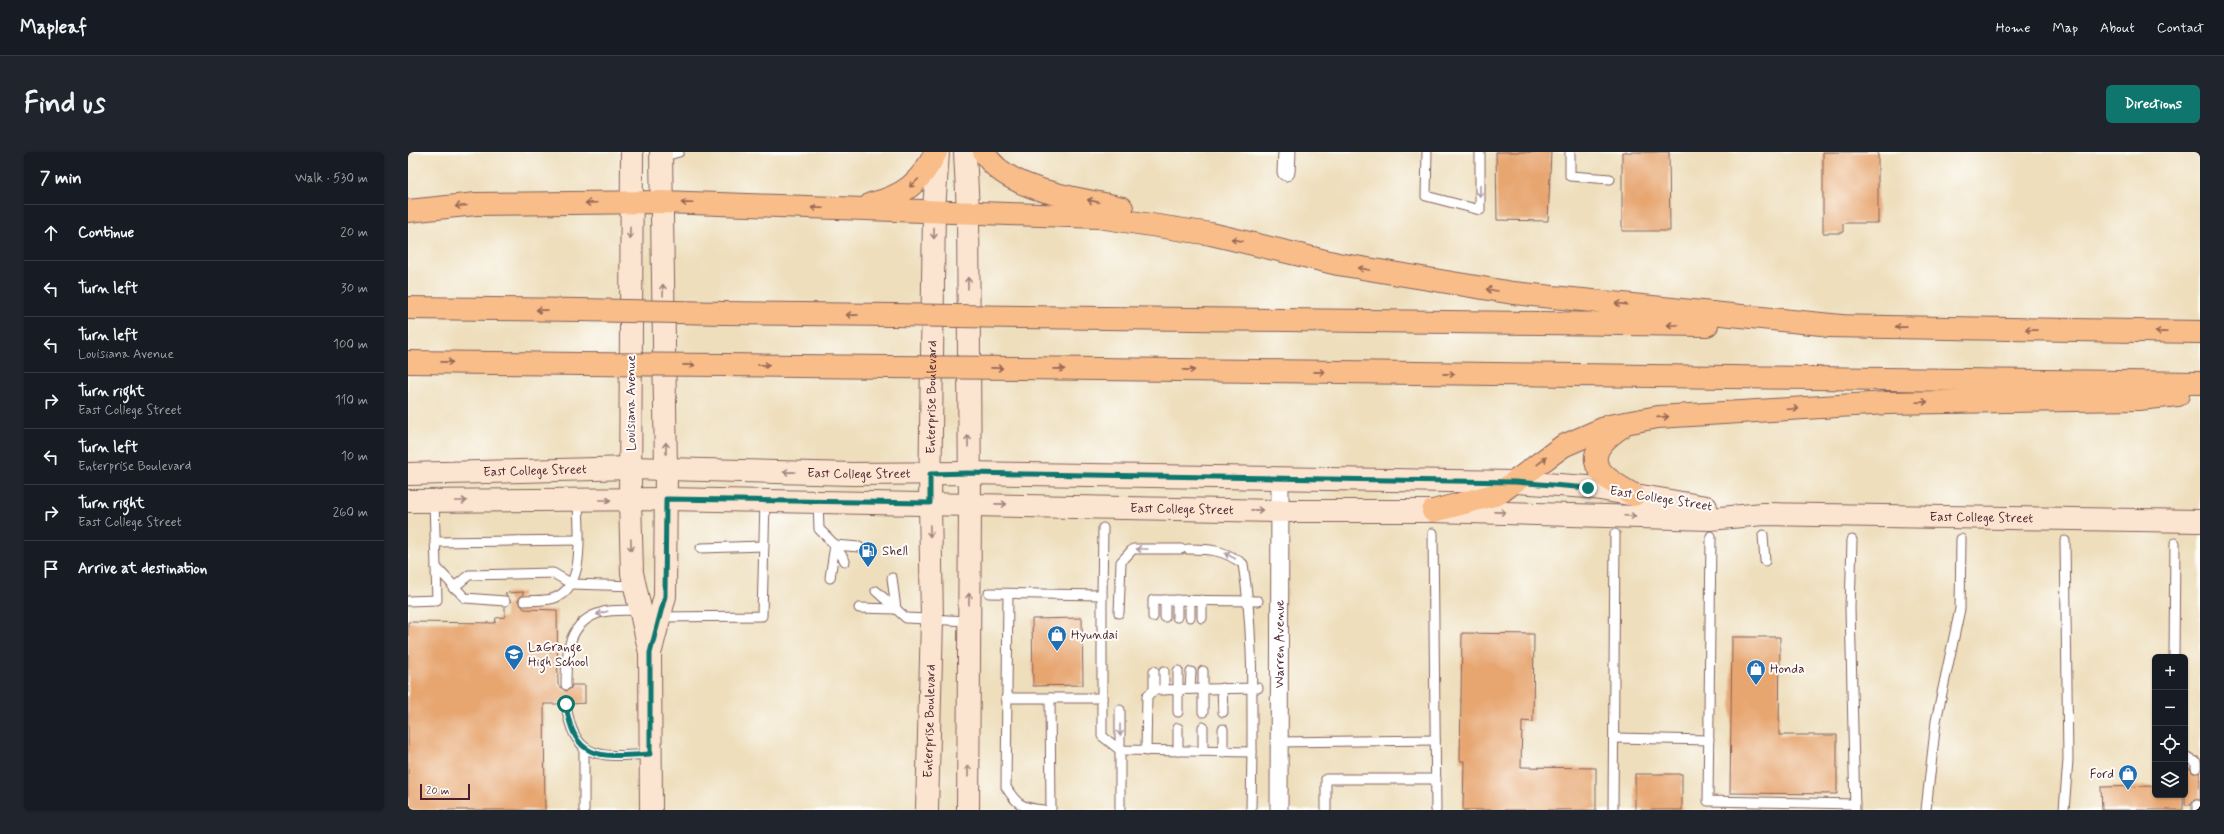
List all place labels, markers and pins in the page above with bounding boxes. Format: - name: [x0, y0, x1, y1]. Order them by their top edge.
- fuel station icon: Shell: [857, 540, 879, 568]
- place label: Shell: [882, 543, 908, 560]
- shop icon: Hyundai: [1046, 624, 1068, 652]
- place label: Hyundai: [1071, 627, 1118, 644]
- place label: LaGrange High School: [528, 639, 589, 673]
- school or university icon: LaGrange High School: [503, 643, 525, 671]
- shop icon: Honda: [1745, 658, 1767, 686]
- place label: Honda: [1770, 661, 1805, 678]
- shop icon: Ford: [2117, 763, 2139, 791]
- place label: Ford: [2090, 766, 2114, 783]

